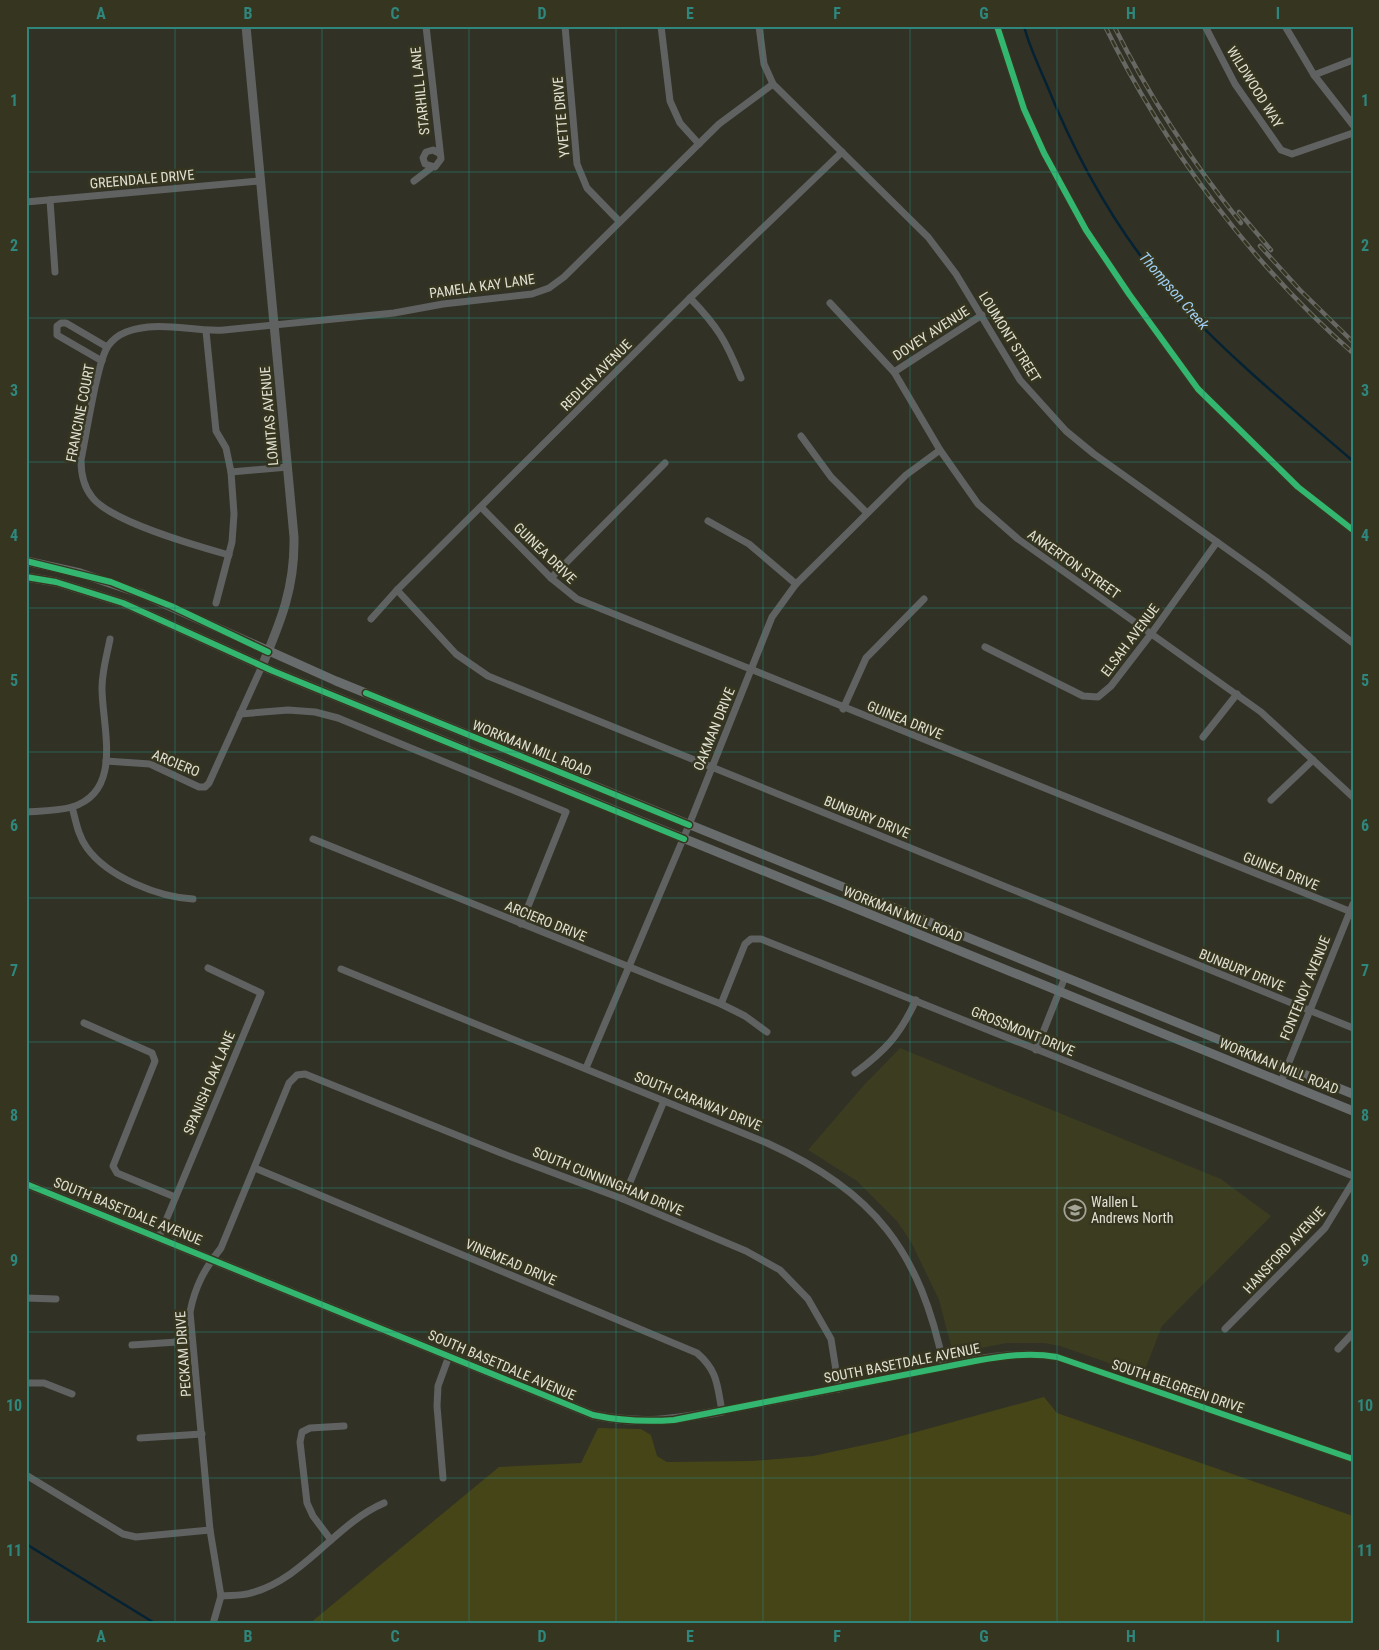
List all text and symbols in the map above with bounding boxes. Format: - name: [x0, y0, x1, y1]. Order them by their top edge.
- text: A: [96, 4, 106, 23]
- text: B: [244, 4, 253, 23]
- text: C: [390, 4, 400, 23]
- text: D: [537, 4, 547, 23]
- text: E: [686, 4, 694, 23]
- text: F: [833, 4, 841, 23]
- text: G: [979, 4, 989, 23]
- text: H: [1126, 4, 1136, 23]
- text: I: [1276, 4, 1280, 23]
- street label: WILDWOOD WAY: [1224, 43, 1287, 131]
- street label: STARHILL LANE: [407, 46, 433, 136]
- street label: YVETTE DRIVE: [549, 76, 572, 158]
- text: 1: [10, 91, 18, 110]
- text: 1: [1361, 91, 1369, 110]
- street label: GREENDALE DRIVE: [89, 166, 195, 192]
- text: 2: [10, 236, 18, 255]
- text: 2: [1361, 236, 1369, 255]
- water label: Thompson Creek: [1135, 248, 1213, 334]
- street label: PAMELA KAY LANE: [428, 271, 536, 301]
- street label: LOUMONT STREET: [976, 289, 1044, 385]
- street label: DOVEY AVENUE: [890, 302, 972, 364]
- street label: REDLEN AVENUE: [557, 336, 635, 414]
- street label: FRANCINE COURT: [63, 363, 97, 463]
- street label: LOMITAS AVENUE: [257, 366, 281, 466]
- text: 3: [10, 381, 18, 400]
- text: 3: [1361, 381, 1369, 400]
- street label: GUINEA DRIVE: [511, 519, 579, 587]
- text: 4: [10, 526, 18, 545]
- street label: ANKERTON STREET: [1025, 526, 1123, 602]
- text: 4: [1361, 526, 1369, 545]
- street label: ELSAH AVENUE: [1098, 601, 1162, 679]
- text: 5: [10, 671, 18, 690]
- text: 5: [1361, 671, 1369, 690]
- street label: OAKMAN DRIVE: [690, 685, 738, 773]
- street label: GUINEA DRIVE: [865, 698, 945, 742]
- street label: WORKMAN MILL ROAD: [470, 717, 594, 779]
- street label: ARCIERO: [150, 746, 202, 780]
- street label: BUNBURY DRIVE: [822, 793, 912, 841]
- text: 6: [10, 816, 18, 835]
- text: 6: [1361, 816, 1369, 835]
- street label: GUINEA DRIVE: [1241, 849, 1321, 893]
- street label: WORKMAN MILL ROAD: [841, 883, 965, 945]
- street label: ARCIERO DRIVE: [503, 897, 589, 945]
- street label: FONTENOY AVENUE: [1277, 934, 1333, 1042]
- street label: BUNBURY DRIVE: [1197, 946, 1287, 994]
- text: 7: [10, 961, 18, 980]
- text: 7: [1361, 961, 1369, 980]
- street label: GROSSMONT DRIVE: [969, 1003, 1077, 1059]
- street label: SPANISH OAK LANE: [180, 1029, 238, 1137]
- street label: WORKMAN MILL ROAD: [1217, 1035, 1341, 1097]
- street label: SOUTH CARAWAY DRIVE: [632, 1068, 764, 1134]
- text: 8: [10, 1106, 18, 1125]
- text: 8: [1361, 1106, 1369, 1125]
- street label: SOUTH CUNNINGHAM DRIVE: [530, 1143, 686, 1219]
- street label: SOUTH BASETDALE AVENUE: [51, 1174, 205, 1248]
- place label: Wallen L Andrews North: [1091, 1194, 1173, 1226]
- school or university icon: Wallen L Andrews North: [1063, 1198, 1087, 1222]
- street label: HANSFORD AVENUE: [1240, 1203, 1328, 1297]
- street label: VINEMEAD DRIVE: [463, 1236, 559, 1288]
- text: 9: [10, 1251, 18, 1270]
- text: 9: [1361, 1251, 1369, 1270]
- street label: PECKAM DRIVE: [172, 1311, 194, 1397]
- street label: SOUTH BASETDALE AVENUE: [426, 1327, 578, 1403]
- street label: SOUTH BASETDALE AVENUE: [823, 1340, 981, 1386]
- street label: SOUTH BELGREEN DRIVE: [1110, 1356, 1246, 1416]
- text: 10: [6, 1396, 22, 1415]
- text: 10: [1357, 1396, 1373, 1415]
- text: 11: [6, 1541, 22, 1560]
- text: 11: [1357, 1541, 1373, 1560]
- text: A: [96, 1627, 106, 1646]
- text: B: [244, 1627, 253, 1646]
- text: C: [390, 1627, 400, 1646]
- text: D: [537, 1627, 547, 1646]
- text: E: [686, 1627, 694, 1646]
- text: F: [833, 1627, 841, 1646]
- text: G: [979, 1627, 989, 1646]
- text: H: [1126, 1627, 1136, 1646]
- text: I: [1276, 1627, 1280, 1646]

